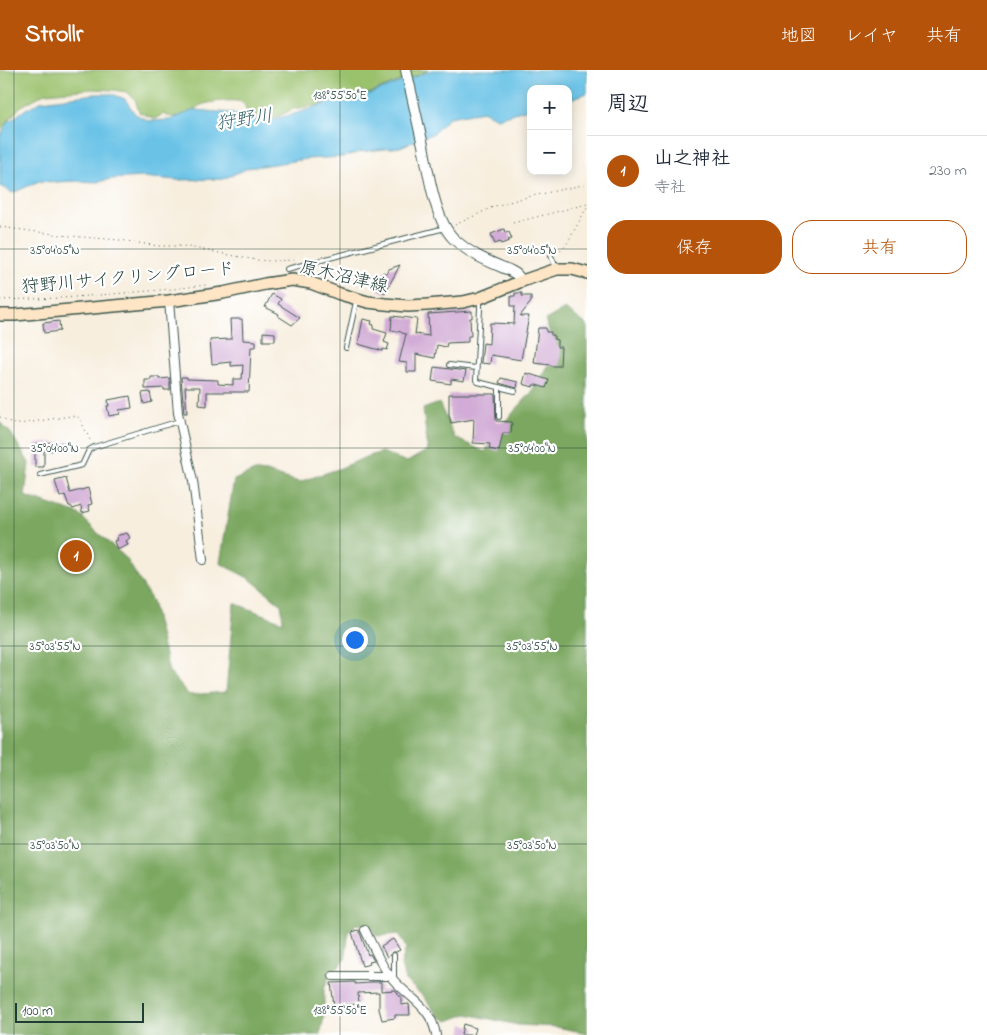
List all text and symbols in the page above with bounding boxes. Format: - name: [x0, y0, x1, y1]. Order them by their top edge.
- text: Strollr: [25, 18, 83, 53]
- text: 地図: [781, 24, 817, 50]
- text: レイヤ: [845, 24, 898, 50]
- text: 共有: [926, 24, 962, 50]
- map controls: [527, 85, 572, 175]
- button: +: [527, 85, 572, 130]
- text: 138°55'50"E: [313, 87, 367, 105]
- text: 周辺: [607, 90, 649, 120]
- water label: 狩野川: [214, 103, 274, 138]
- button: −: [527, 130, 572, 175]
- text: 山之神社: [654, 146, 730, 173]
- text: 1: [620, 159, 626, 183]
- text: 230 m: [929, 159, 967, 183]
- text: 寺社: [654, 176, 686, 200]
- button: 保存: [607, 220, 782, 274]
- button: 共有: [792, 220, 967, 274]
- text: 35°04'05"N: [30, 242, 80, 260]
- text: 35°04'05"N: [507, 242, 557, 260]
- street label: 原木沼津線: [297, 255, 390, 301]
- street label: 狩野川サイクリングロード: [20, 257, 236, 301]
- text: 35°04'00"N: [31, 440, 79, 458]
- text: 35°04'00"N: [508, 440, 556, 458]
- pin: 1: [60, 537, 92, 575]
- your location: [342, 627, 368, 653]
- text: 35°03'55"N: [29, 638, 81, 656]
- text: 35°03'55"N: [506, 638, 558, 656]
- text: 35°03'50"N: [30, 837, 80, 855]
- text: 35°03'50"N: [507, 837, 557, 855]
- scale bar: [15, 1000, 144, 1023]
- text: 100 m: [22, 1001, 53, 1022]
- text: 138°55'50"E: [313, 1002, 367, 1020]

